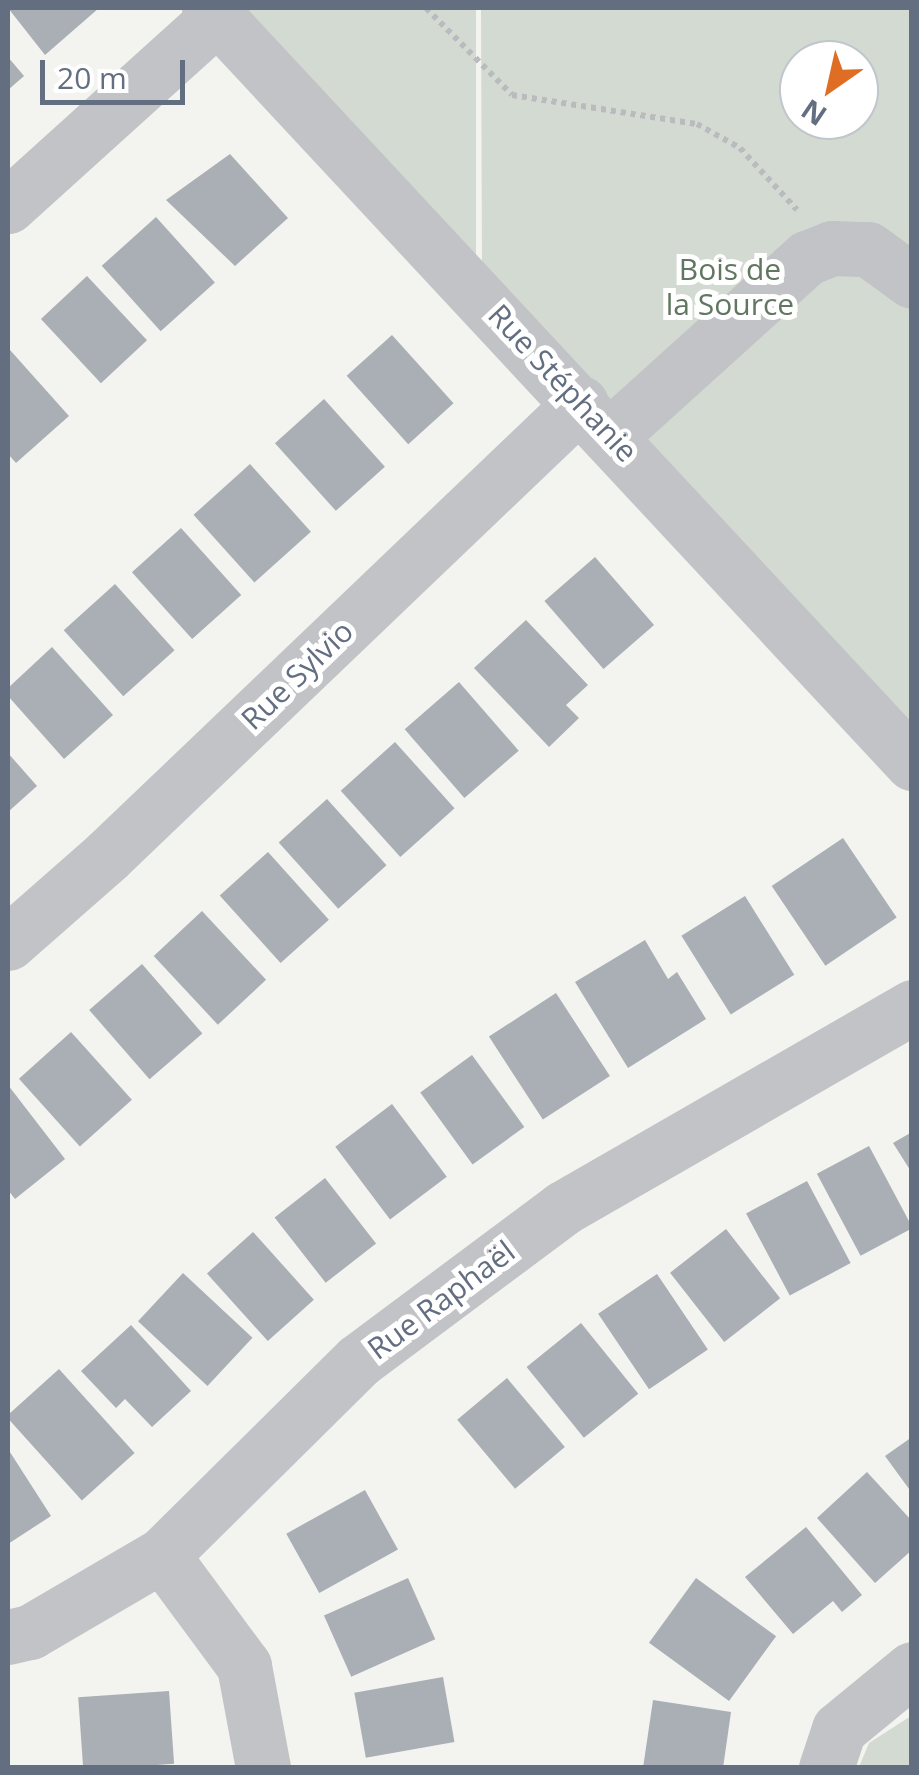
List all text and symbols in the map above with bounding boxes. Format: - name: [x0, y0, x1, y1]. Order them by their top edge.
- scale bar: [45, 40, 190, 102]
- north arrow: [779, 40, 879, 140]
- text: 20 m: [57, 57, 127, 98]
- text: N: [793, 91, 833, 135]
- park label: Bois de la Source: [666, 251, 794, 322]
- street label: Rue Stéphanie: [481, 297, 645, 469]
- street label: Rue Sylvio: [234, 613, 360, 737]
- street label: Rue Raphaël: [360, 1233, 522, 1367]

